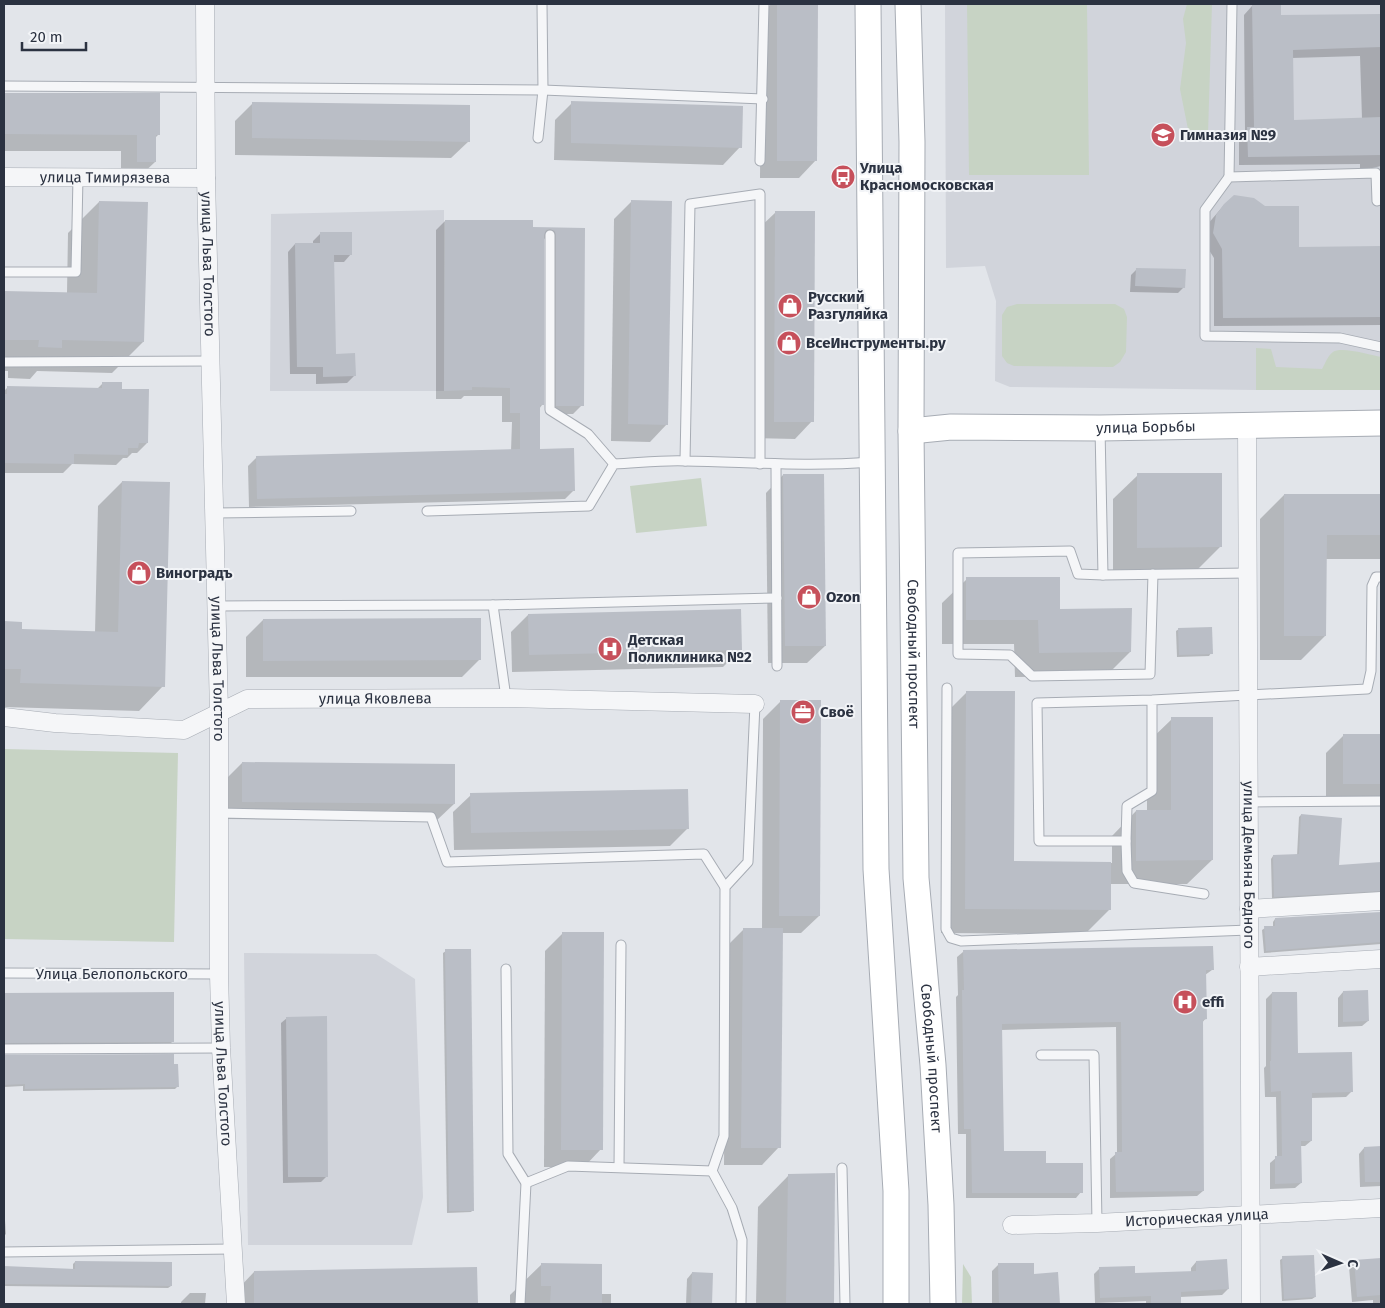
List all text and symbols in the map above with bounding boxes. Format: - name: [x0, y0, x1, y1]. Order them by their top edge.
- scale bar: [22, 20, 86, 52]
- text: 20 m: [30, 28, 63, 46]
- school or university icon: Гимназия №9: [1150, 122, 1176, 148]
- place label: Гимназия №9: [1180, 126, 1276, 144]
- place label: Улица Красномосковская: [859, 159, 994, 194]
- bus stop icon: Улица Красномосковская: [830, 164, 856, 190]
- street label: улица Тимирязева: [40, 168, 170, 187]
- street label: улица Льва Толстого: [197, 191, 219, 337]
- place label: Русский Разгуляйка: [808, 288, 888, 323]
- shop icon: Русский Разгуляйка: [777, 293, 803, 319]
- shop icon: ВсеИнструменты.ру: [776, 330, 802, 356]
- place label: ВсеИнструменты.ру: [806, 334, 946, 352]
- street label: улица Борьбы: [1096, 417, 1196, 437]
- shop icon: Виноградъ: [126, 560, 152, 586]
- place label: Виноградъ: [156, 564, 233, 582]
- street label: Свободный проспект: [904, 579, 923, 729]
- shop icon: Ozon: [796, 584, 822, 610]
- place label: Ozon: [826, 588, 860, 606]
- street label: улица Льва Толстого: [207, 596, 228, 741]
- place label: Детская Поликлиника №2: [627, 631, 752, 666]
- hospital icon: Детская Поликлиника №2: [597, 636, 623, 662]
- street label: улица Яковлева: [319, 689, 432, 708]
- office icon: Своё: [790, 699, 816, 725]
- place label: Своё: [820, 703, 854, 721]
- street label: улица Демьяна Бедного: [1240, 781, 1258, 949]
- street label: Улица Белопольского: [36, 965, 188, 983]
- street label: Свободный проспект: [917, 983, 946, 1133]
- hospital icon: effi: [1172, 989, 1198, 1015]
- place label: effi: [1202, 993, 1225, 1011]
- street label: улица Льва Толстого: [211, 1001, 236, 1147]
- street label: Историческая улица: [1124, 1205, 1269, 1231]
- north arrow: [1315, 1238, 1365, 1288]
- text: С: [1344, 1259, 1361, 1268]

